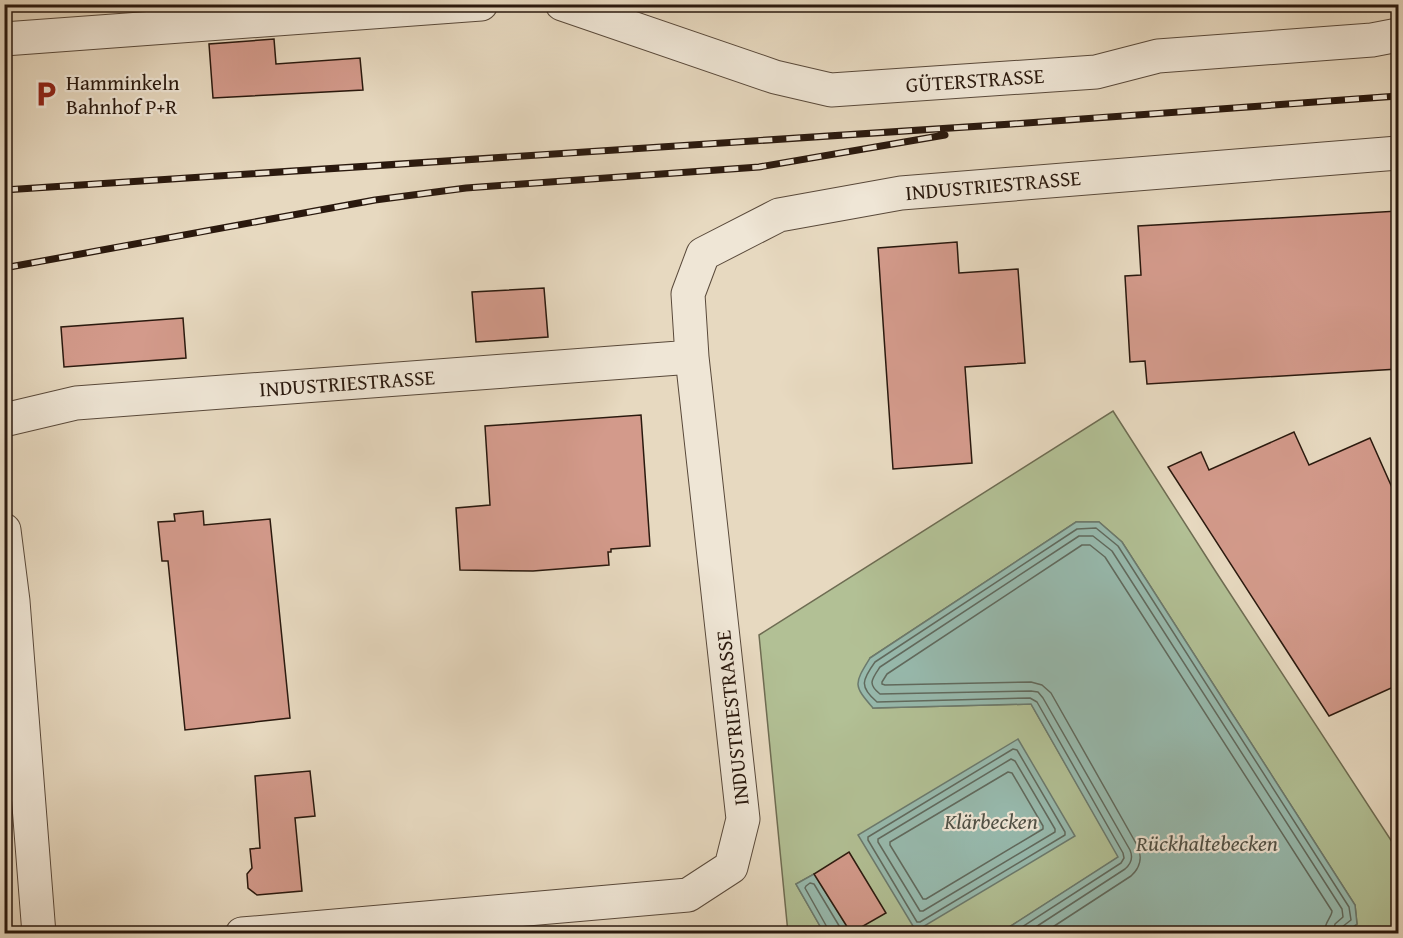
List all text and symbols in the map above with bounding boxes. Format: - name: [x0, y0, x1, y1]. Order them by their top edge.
- street label: GÜTERSTRASSE: [905, 60, 1046, 100]
- place label: Hamminkeln Bahnhof P+R: [66, 67, 180, 122]
- parking icon: Hamminkeln Bahnhof P+R: [31, 79, 61, 109]
- street label: INDUSTRIESTRASSE: [904, 162, 1082, 208]
- street label: INDUSTRIESTRASSE: [258, 361, 436, 405]
- street label: INDUSTRIESTRASSE: [707, 629, 757, 807]
- water label: Klärbecken: [943, 805, 1038, 837]
- water label: Rückhaltebecken: [1135, 827, 1278, 859]

